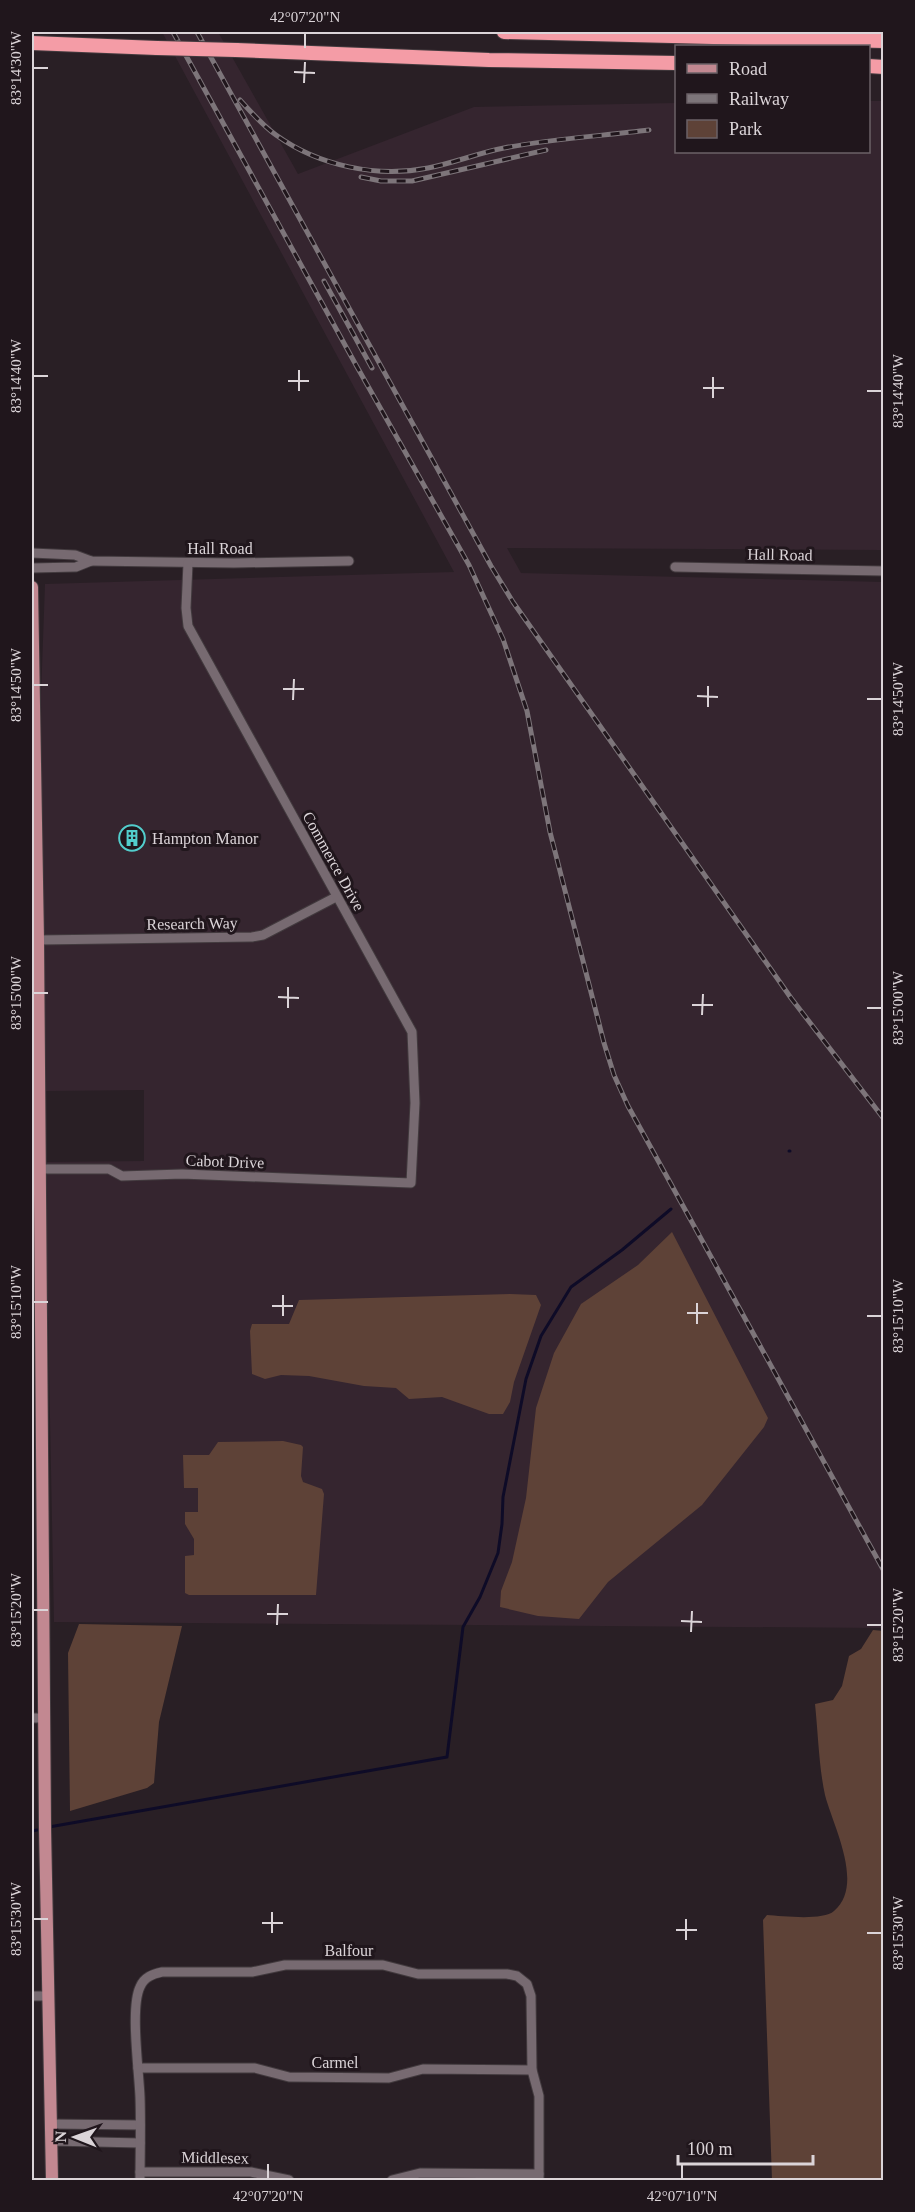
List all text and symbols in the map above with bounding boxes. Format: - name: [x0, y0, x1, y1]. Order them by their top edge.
- text: 42°07'20"N: [270, 9, 340, 25]
- text: 83°14'30"W: [8, 30, 24, 105]
- legend: [675, 45, 870, 153]
- text: Road: [729, 59, 767, 79]
- text: Railway: [729, 89, 789, 109]
- text: Park: [729, 119, 762, 139]
- text: 83°14'40"W: [8, 338, 24, 413]
- text: 83°14'40"W: [890, 353, 906, 428]
- street label: Hall Road: [187, 540, 253, 557]
- street label: Hall Road: [747, 545, 813, 564]
- text: 83°14'50"W: [8, 647, 24, 722]
- text: 83°14'50"W: [890, 661, 906, 736]
- street label: Commerce Drive: [299, 809, 368, 914]
- building icon: Hampton Manor: [117, 823, 147, 853]
- place label: Hampton Manor: [152, 830, 259, 848]
- street label: Research Way: [146, 914, 238, 934]
- text: 83°15'00"W: [8, 955, 24, 1030]
- text: 83°15'00"W: [890, 970, 906, 1045]
- street label: Cabot Drive: [185, 1152, 265, 1171]
- text: 83°15'10"W: [8, 1264, 24, 1339]
- text: 83°15'10"W: [890, 1278, 906, 1353]
- text: 83°15'20"W: [8, 1572, 24, 1647]
- text: 83°15'20"W: [890, 1587, 906, 1662]
- text: 83°15'30"W: [8, 1881, 24, 1956]
- text: 83°15'30"W: [890, 1895, 906, 1970]
- street label: Balfour: [325, 1942, 374, 1959]
- street label: Carmel: [311, 2054, 359, 2071]
- north arrow: [45, 2107, 105, 2167]
- scale bar: [678, 2128, 813, 2166]
- text: N: [52, 2130, 69, 2143]
- text: 100 m: [687, 2139, 733, 2159]
- street label: Middlesex: [181, 2148, 249, 2167]
- text: 42°07'20"N: [233, 2188, 303, 2204]
- text: 42°07'10"N: [647, 2188, 717, 2204]

